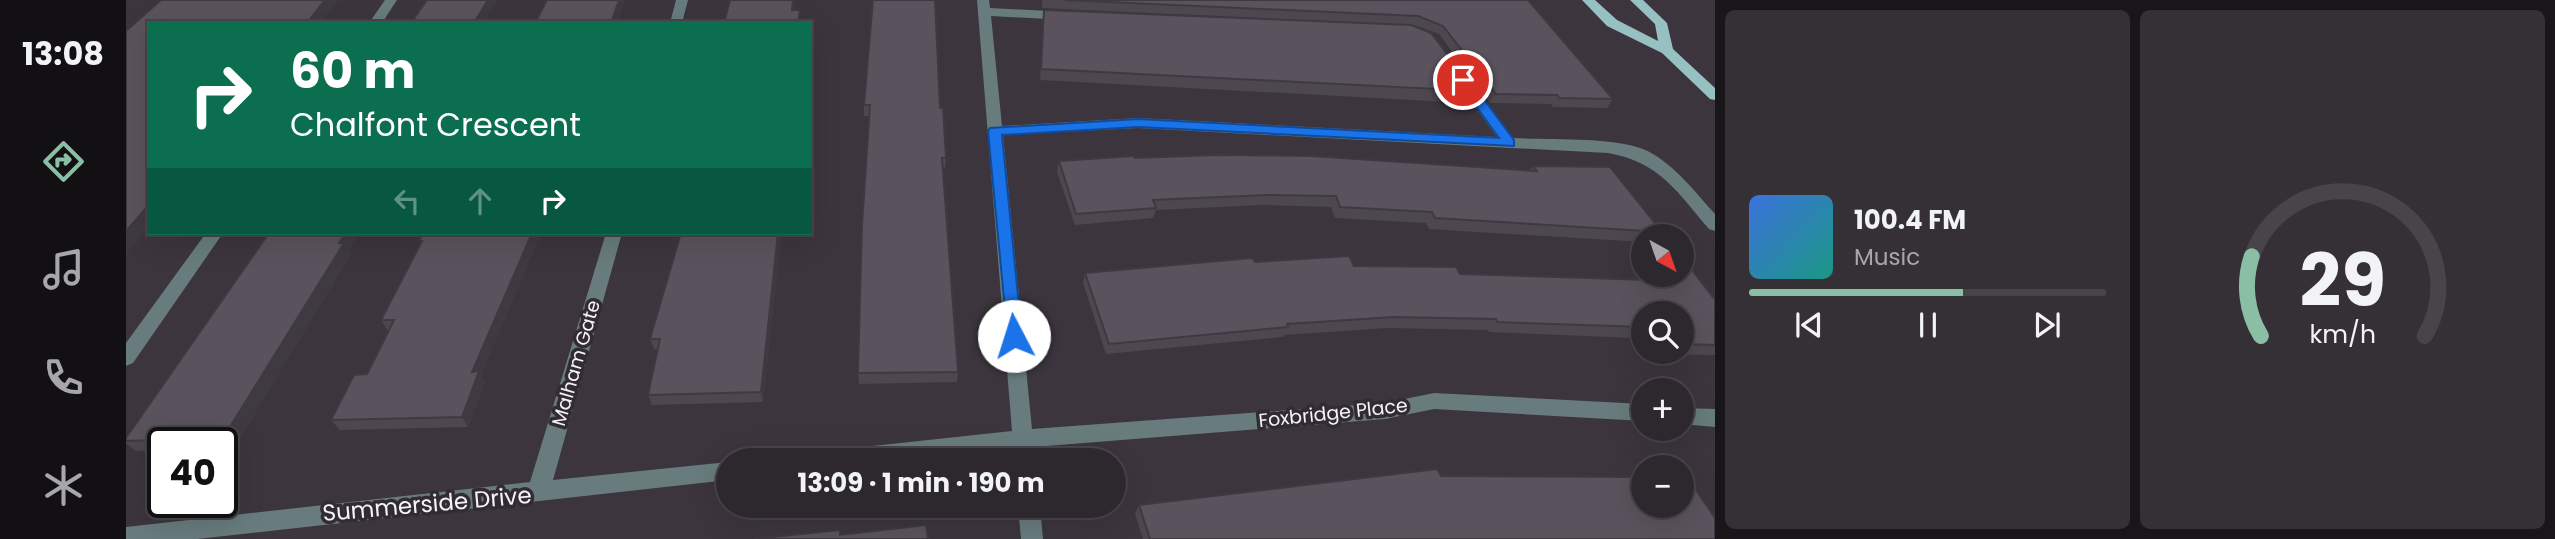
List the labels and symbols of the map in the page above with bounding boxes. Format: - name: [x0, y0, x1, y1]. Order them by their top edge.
- pin: [1433, 50, 1493, 110]
- north arrow: [1631, 224, 1694, 287]
- street label: Malham Gate: [545, 297, 607, 429]
- position arrow: [977, 299, 1051, 373]
- street label: Foxbridge Place: [1257, 392, 1409, 434]
- speed limit sign: 40: [147, 427, 238, 518]
- street label: Summerside Drive: [321, 479, 533, 529]

